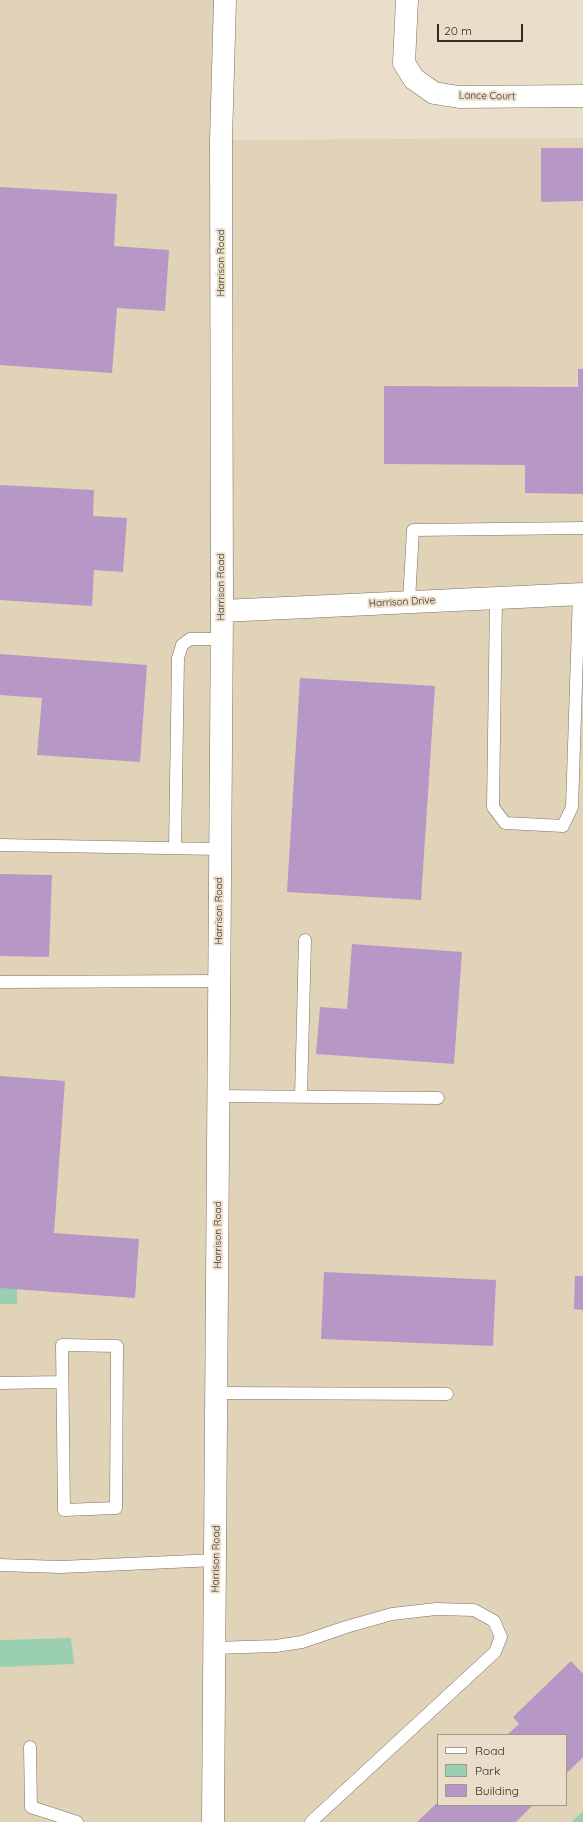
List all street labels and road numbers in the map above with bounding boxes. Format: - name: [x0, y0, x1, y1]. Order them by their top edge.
- street label: Lance Court: [459, 90, 515, 102]
- street label: Harrison Road: [215, 229, 227, 297]
- street label: Harrison Road: [215, 553, 227, 621]
- street label: Harrison Drive: [369, 594, 435, 610]
- street label: Harrison Road: [213, 877, 225, 945]
- street label: Harrison Road: [212, 1201, 224, 1269]
- street label: Harrison Road: [209, 1525, 223, 1593]

